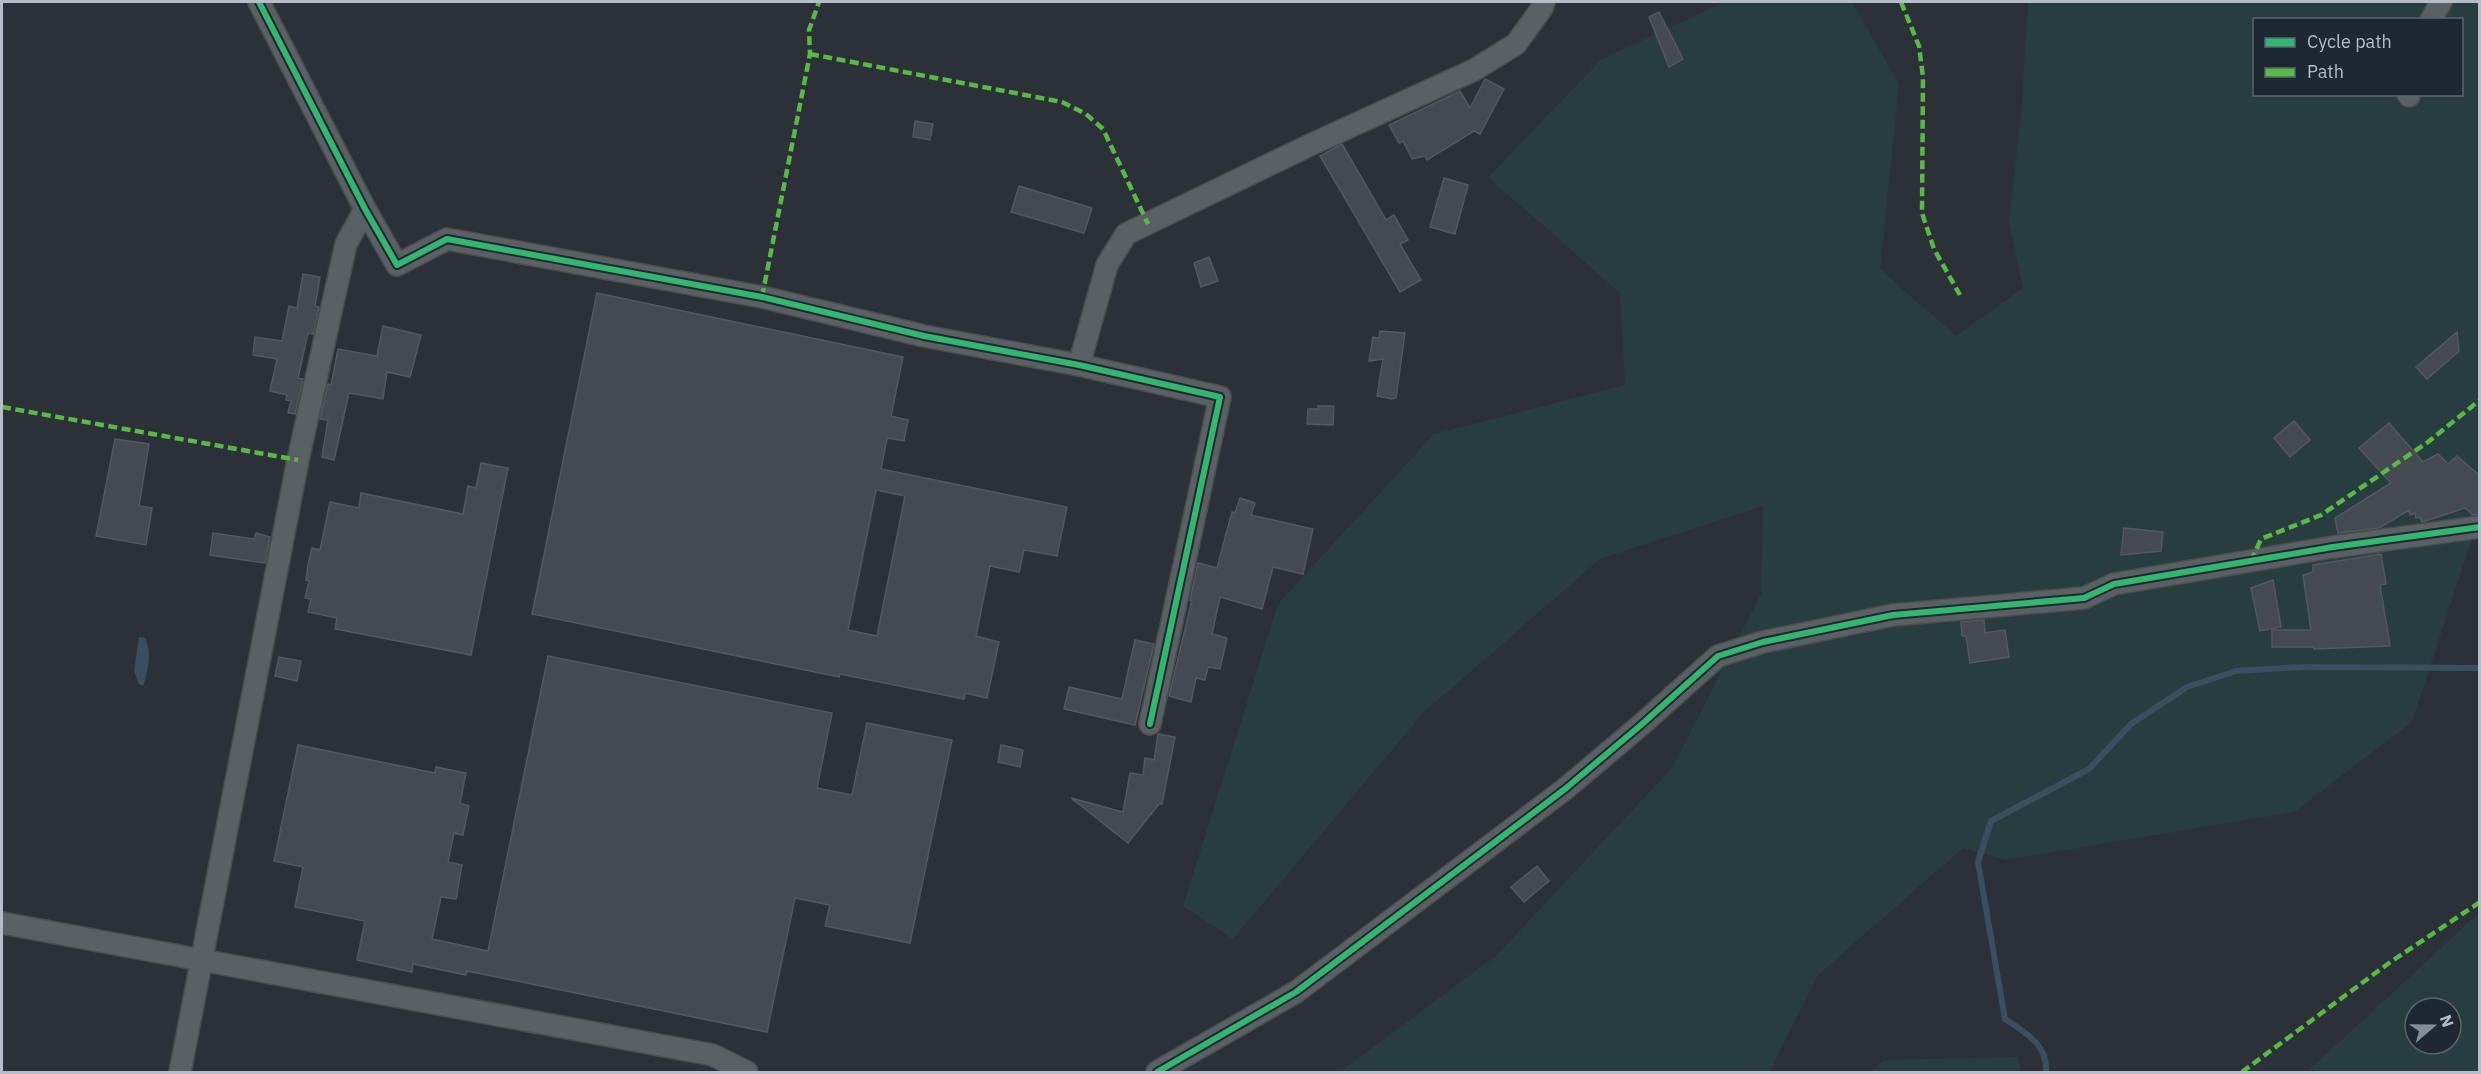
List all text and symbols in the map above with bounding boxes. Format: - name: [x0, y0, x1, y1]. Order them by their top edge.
- legend: [2253, 18, 2463, 96]
- text: Cycle path: [2307, 30, 2392, 53]
- text: Path: [2307, 60, 2344, 83]
- north arrow: [2403, 996, 2463, 1056]
- text: N: [2436, 1012, 2458, 1030]

